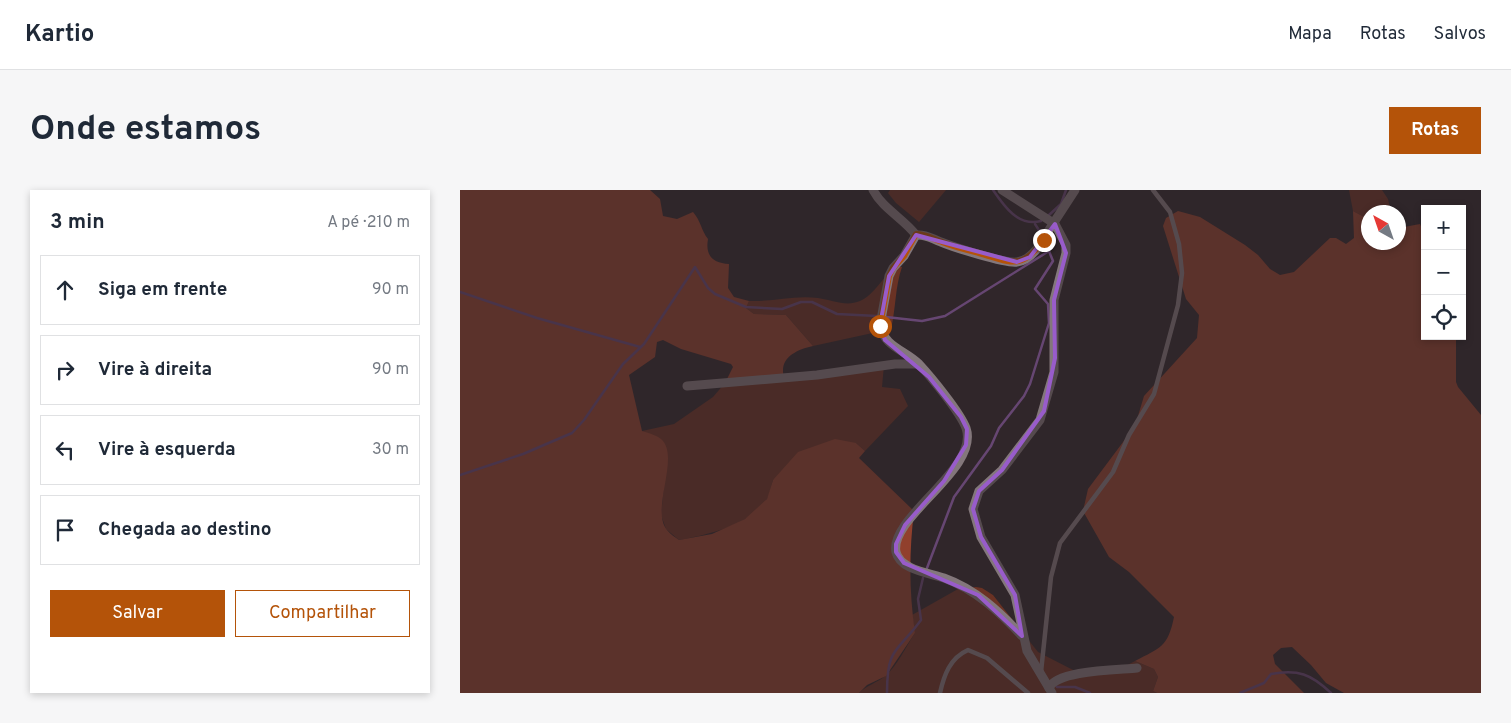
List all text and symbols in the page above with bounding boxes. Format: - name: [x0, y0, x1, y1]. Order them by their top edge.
- text: Kartio: [25, 20, 94, 50]
- text: Mapa: [1288, 23, 1332, 46]
- text: Rotas: [1360, 23, 1406, 46]
- text: Salvos: [1434, 23, 1486, 46]
- button: Rotas: [1389, 107, 1481, 154]
- text: Onde estamos: [30, 108, 261, 152]
- north arrow: [1361, 205, 1406, 250]
- map controls: [1421, 205, 1466, 340]
- button: +: [1421, 205, 1466, 250]
- text: 3 min: [50, 209, 105, 236]
- text: A pé · 210 m: [327, 213, 410, 233]
- route end: [1033, 229, 1056, 252]
- button: −: [1421, 250, 1466, 295]
- icon: ahead: [51, 276, 79, 304]
- text: Siga em frente: [98, 278, 227, 302]
- text: 90 m: [372, 280, 409, 300]
- button: locate: [1421, 295, 1466, 340]
- route start: [869, 315, 892, 338]
- icon: right: [51, 356, 79, 384]
- text: Vire à direita: [98, 358, 212, 382]
- text: 90 m: [372, 360, 409, 380]
- icon: left: [51, 436, 79, 464]
- text: Vire à esquerda: [98, 438, 236, 462]
- text: 30 m: [372, 440, 409, 460]
- icon: arrive: [51, 516, 79, 544]
- text: Chegada ao destino: [98, 518, 272, 542]
- button: Salvar: [50, 590, 225, 637]
- button: Compartilhar: [235, 590, 410, 637]

